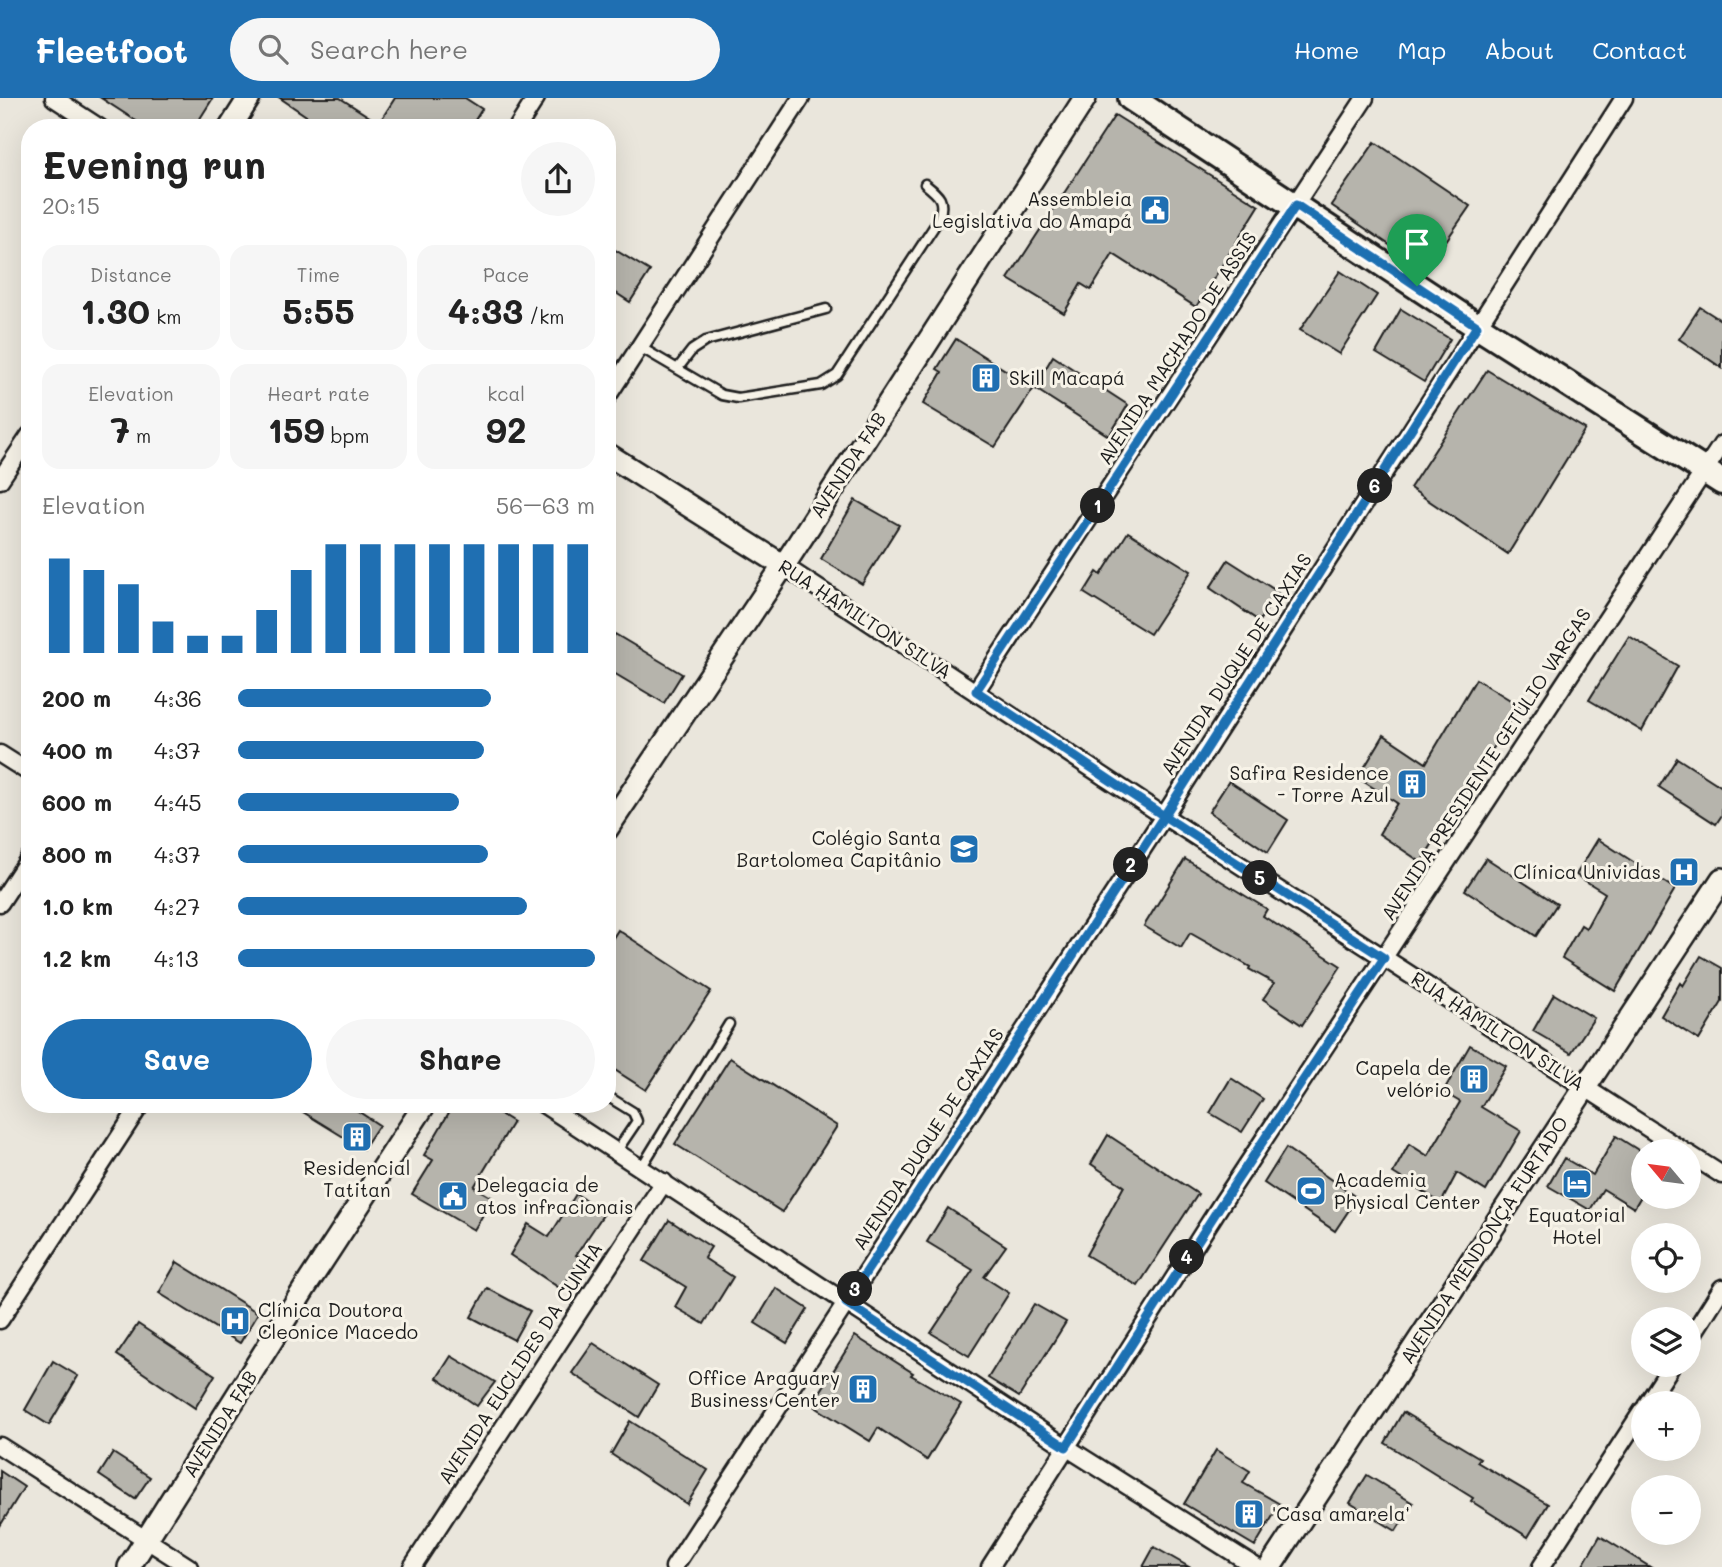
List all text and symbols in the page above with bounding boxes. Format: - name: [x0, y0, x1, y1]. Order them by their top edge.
- search box: [230, 18, 720, 81]
- text: Fleetfoot: [35, 28, 188, 71]
- icon: search: [254, 30, 292, 68]
- text: Search here: [310, 32, 468, 66]
- text: Home: [1294, 34, 1359, 65]
- text: Map: [1397, 34, 1446, 65]
- text: About: [1484, 34, 1554, 65]
- text: Contact: [1592, 34, 1687, 65]
- text: Evening run: [42, 139, 266, 189]
- button: share: [521, 142, 595, 216]
- place label: Assembleia Legislativa do Amapá: [932, 186, 1132, 233]
- text: 20:15: [42, 190, 100, 220]
- public building icon: Assembleia Legislativa do Amapá: [1138, 193, 1172, 227]
- pin: [1387, 214, 1447, 286]
- icon: arrive: [1398, 225, 1436, 263]
- street label: AVENIDA MACHADO DE ASSIS: [1092, 226, 1261, 469]
- text: Distance: [90, 262, 172, 287]
- text: Time: [297, 262, 340, 287]
- text: Pace: [483, 262, 529, 287]
- text: 1.30: [80, 287, 150, 333]
- text: 5:55: [282, 287, 355, 333]
- text: 4:33: [448, 287, 523, 333]
- text: km: [150, 304, 181, 329]
- text: /km: [523, 304, 564, 329]
- building icon: Skill Macapá: [969, 361, 1003, 395]
- place label: Skill Macapá: [1009, 365, 1125, 390]
- text: Elevation: [88, 381, 173, 406]
- text: Heart rate: [267, 381, 370, 406]
- text: kcal: [487, 381, 525, 406]
- text: 7: [110, 406, 130, 452]
- text: 159: [267, 406, 324, 452]
- text: 92: [486, 406, 526, 452]
- street label: AVENIDA FAB: [804, 407, 891, 522]
- text: m: [130, 423, 151, 448]
- text: bpm: [324, 423, 370, 448]
- pin: 6: [1358, 468, 1392, 504]
- text: 6: [1369, 473, 1380, 498]
- pin: 1: [1080, 488, 1116, 524]
- text: Elevation: [42, 490, 145, 520]
- text: 56–63 m: [496, 490, 595, 520]
- text: 1: [1093, 493, 1102, 518]
- street label: AVENIDA DUQUE DE CAXIAS: [1154, 548, 1317, 779]
- street label: RUA HAMILTON SILVA: [774, 553, 957, 684]
- street label: AVENIDA PRESIDENTE GETÚLIO VARGAS: [1375, 603, 1596, 925]
- text: 200 m: [42, 683, 111, 713]
- text: 4:36: [154, 683, 202, 713]
- text: 400 m: [42, 735, 113, 765]
- text: 4:37: [154, 735, 201, 765]
- place label: Safira Residence - Torre Azul: [1230, 760, 1389, 807]
- building icon: Safira Residence - Torre Azul: [1395, 767, 1429, 801]
- text: 600 m: [42, 787, 112, 817]
- text: 4:45: [154, 787, 202, 817]
- place label: Colégio Santa Bartolomea Capitânio: [737, 825, 941, 872]
- school or university icon: Colégio Santa Bartolomea Capitânio: [947, 832, 981, 866]
- text: 800 m: [42, 839, 112, 869]
- text: 4:37: [154, 839, 201, 869]
- pin: 2: [1114, 848, 1148, 882]
- text: 2: [1125, 852, 1136, 877]
- hospital icon: Clínica Unividas: [1667, 855, 1701, 889]
- place label: Clínica Unividas: [1513, 859, 1661, 884]
- pin: 5: [1242, 860, 1278, 896]
- text: 5: [1254, 865, 1265, 890]
- text: 1.0 km: [42, 891, 113, 921]
- text: 4:27: [154, 891, 200, 921]
- text: 1.2 km: [42, 943, 111, 973]
- text: 4:13: [154, 943, 198, 973]
- street label: RUA HAMILTON SILVA: [1407, 965, 1590, 1096]
- button: Save: [42, 1019, 312, 1099]
- button: Share: [326, 1019, 595, 1099]
- street label: AVENIDA DUQUE DE CAXIAS: [846, 1023, 1009, 1254]
- place label: Capela de velório: [1356, 1055, 1451, 1102]
- building icon: Capela de velório: [1457, 1062, 1491, 1096]
- street label: AVENIDA MENDONÇA FURTADO: [1394, 1111, 1573, 1368]
- building icon: Residencial Tatitan: [340, 1120, 374, 1154]
- north arrow: [1631, 1139, 1701, 1209]
- map controls: [1631, 1139, 1701, 1545]
- place label: Residencial Tatitan: [304, 1155, 410, 1202]
- place label: Academia Physical Center: [1334, 1167, 1481, 1214]
- hotel icon: Equatorial Hotel: [1560, 1167, 1594, 1201]
- place label: Delegacia de atos infracionais: [476, 1172, 634, 1219]
- sports icon: Academia Physical Center: [1294, 1174, 1328, 1208]
- public building icon: Delegacia de atos infracionais: [436, 1179, 470, 1213]
- place label: Equatorial Hotel: [1529, 1202, 1625, 1249]
- button: locate: [1631, 1223, 1701, 1293]
- street label: AVENIDA EUCLIDES DA CUNHA: [432, 1237, 607, 1488]
- pin: 4: [1170, 1240, 1204, 1274]
- text: 4: [1180, 1244, 1193, 1269]
- pin: 3: [838, 1272, 872, 1306]
- text: 3: [849, 1276, 860, 1301]
- place label: Clínica Doutora Cleonice Macedo: [258, 1297, 418, 1344]
- hospital icon: Clínica Doutora Cleonice Macedo: [218, 1304, 252, 1338]
- button: layers: [1631, 1307, 1701, 1377]
- place label: Office Araguary Business Center: [688, 1365, 840, 1412]
- street label: AVENIDA FAB: [177, 1366, 262, 1482]
- building icon: Office Araguary Business Center: [846, 1372, 880, 1406]
- button: +: [1631, 1391, 1701, 1461]
- button: −: [1631, 1475, 1701, 1545]
- building icon: 'Casa amarela': [1232, 1497, 1266, 1531]
- place label: 'Casa amarela': [1272, 1501, 1410, 1526]

